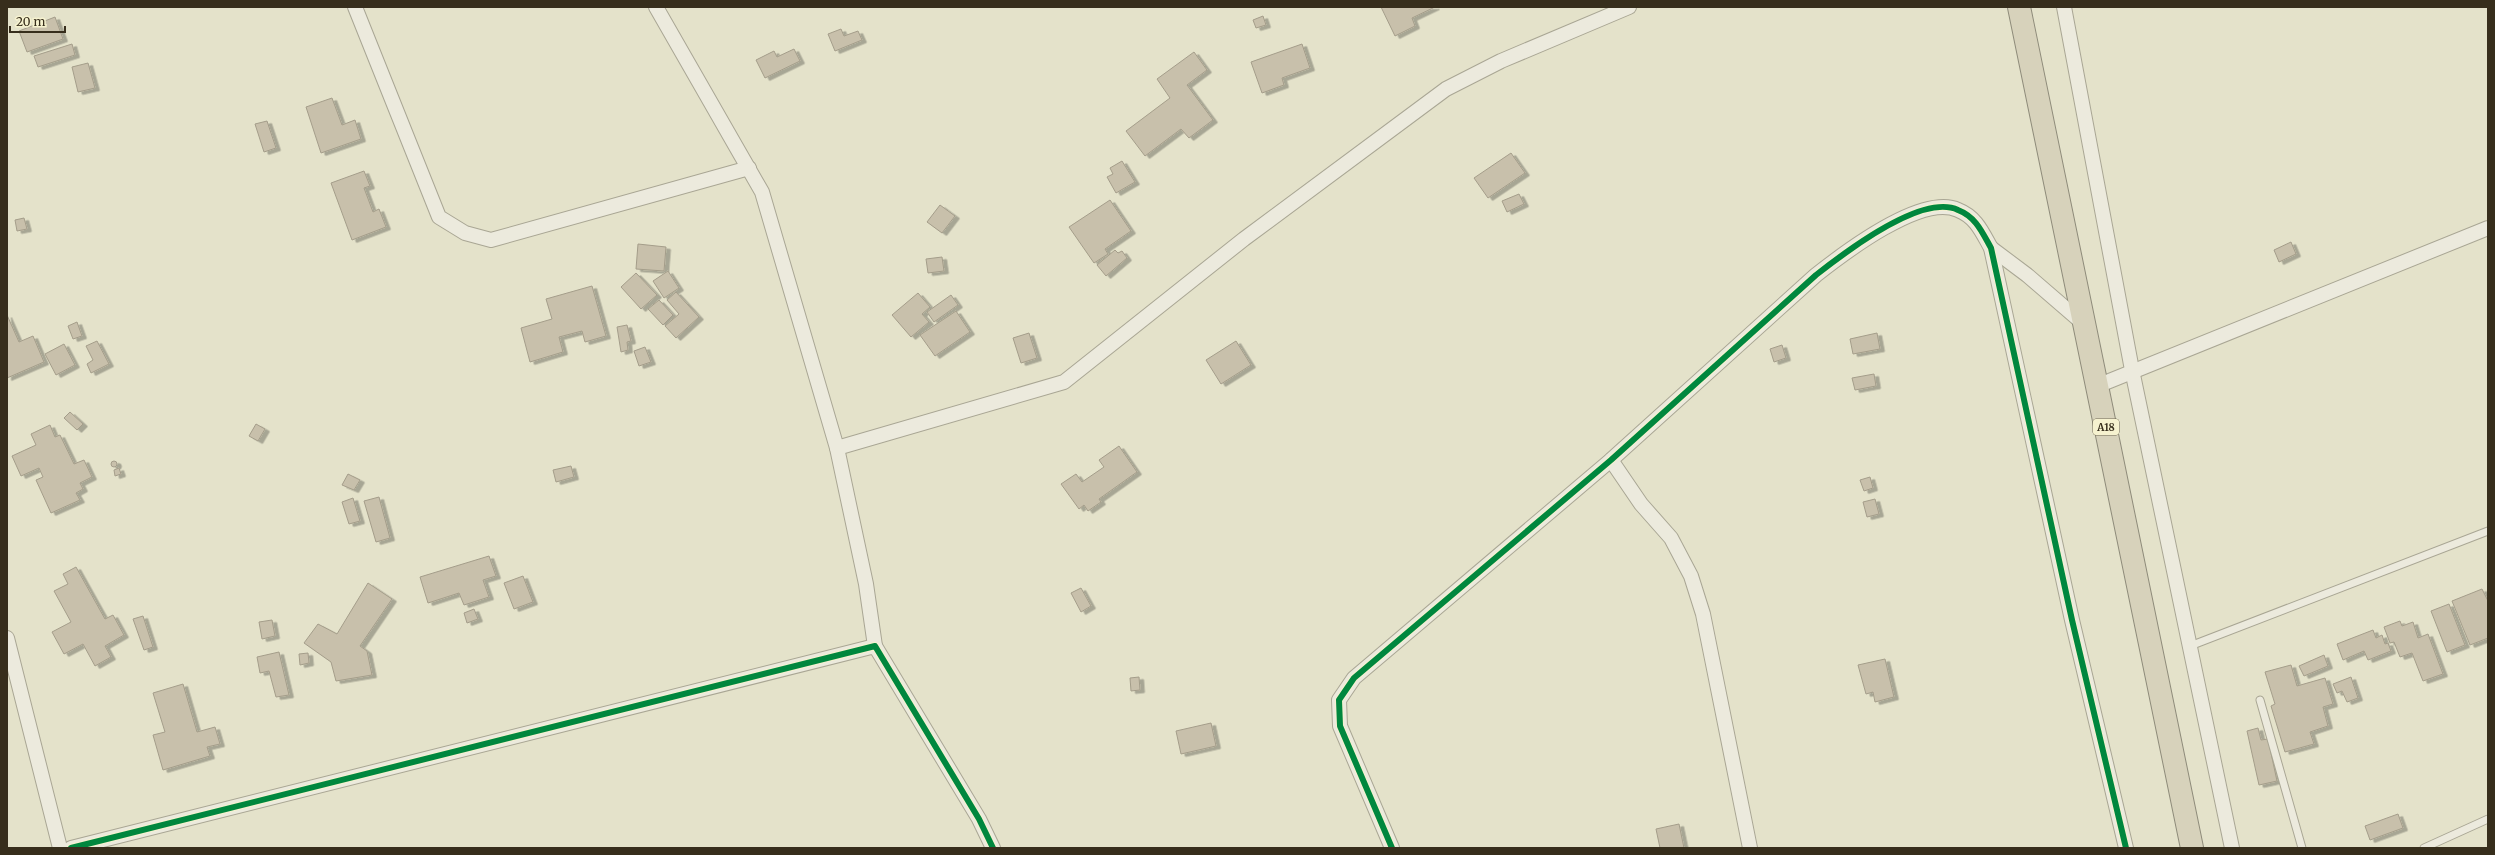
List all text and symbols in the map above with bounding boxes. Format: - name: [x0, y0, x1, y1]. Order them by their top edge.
- scale bar: [10, 8, 65, 34]
- text: 20 m: [16, 14, 45, 29]
- road number: A18: [2093, 419, 2119, 435]

